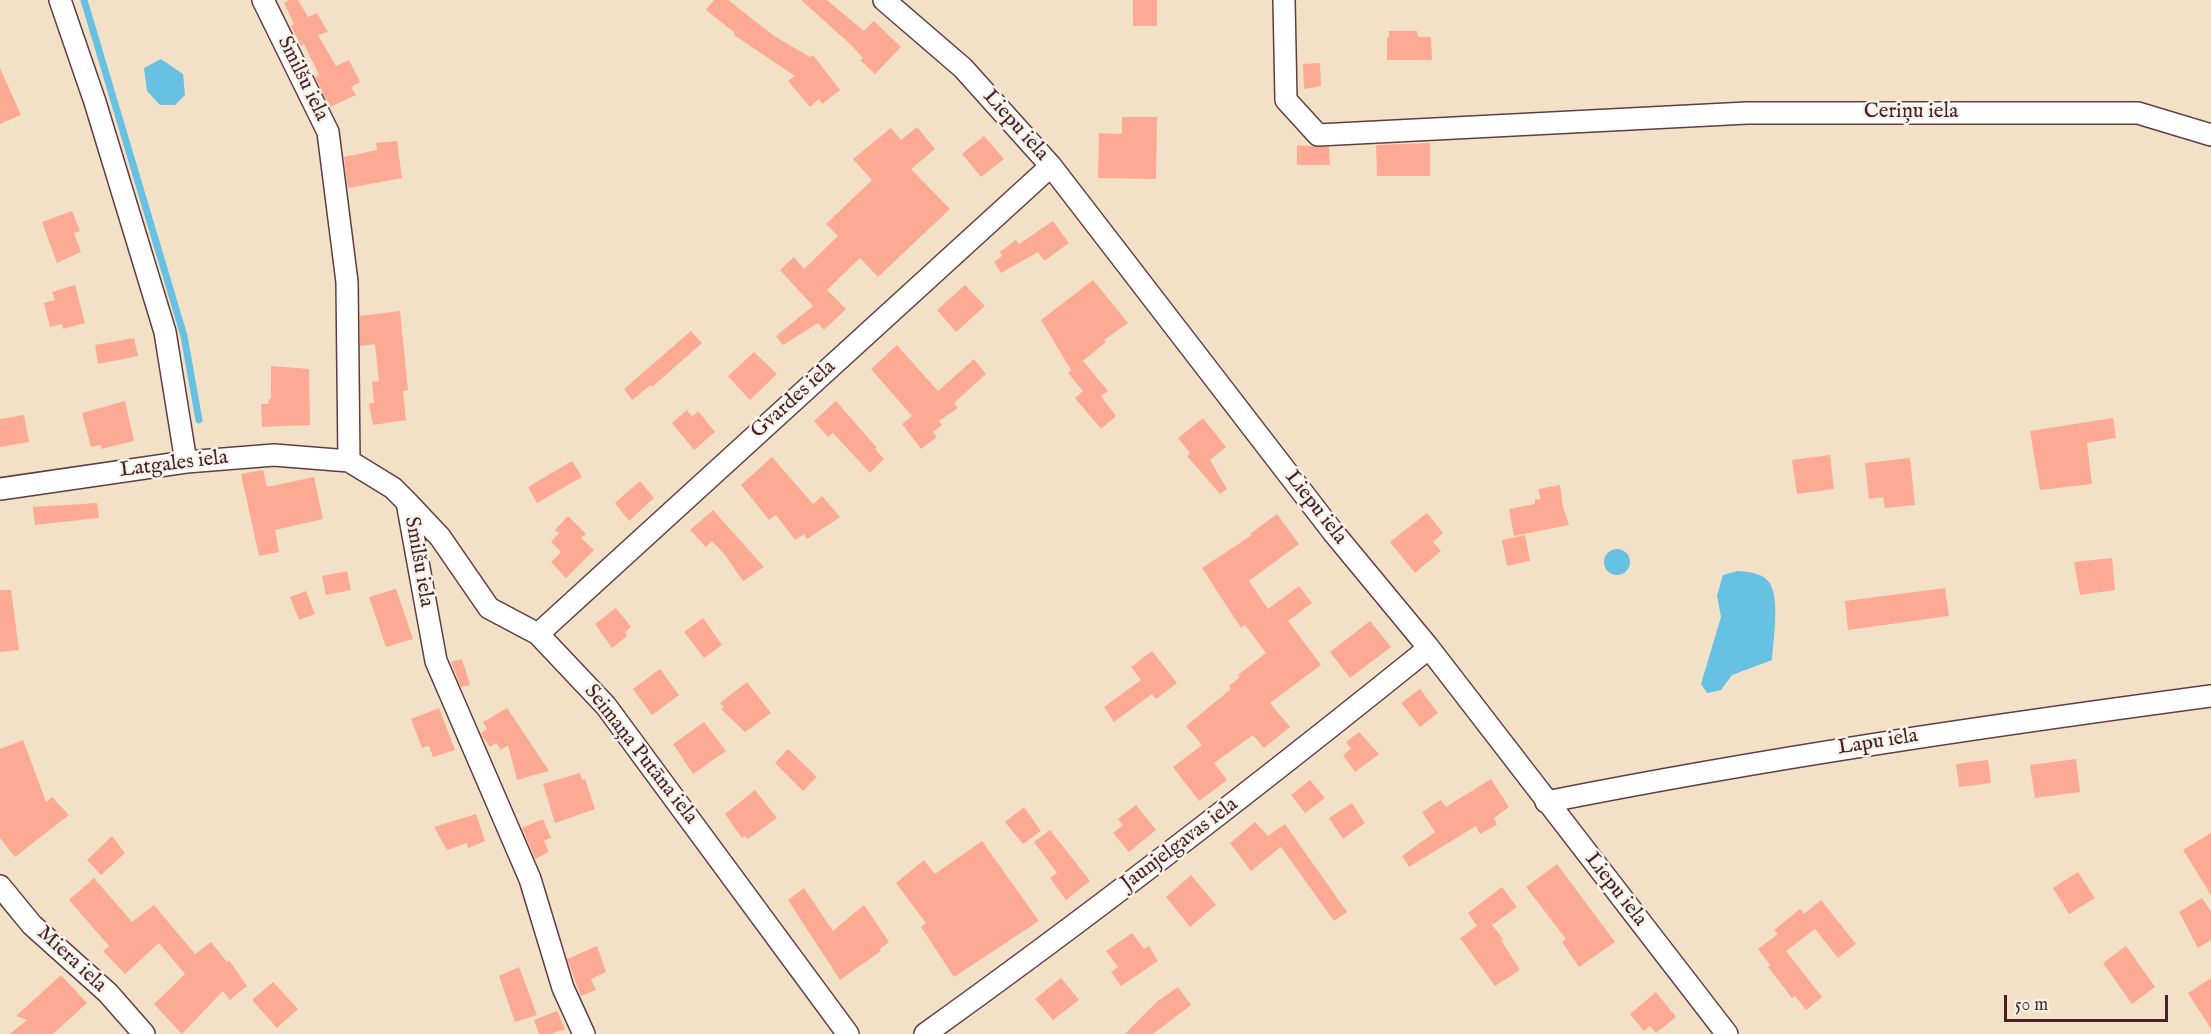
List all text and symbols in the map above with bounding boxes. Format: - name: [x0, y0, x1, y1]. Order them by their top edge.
- street label: Smilšu iela: [271, 32, 333, 126]
- street label: Liepu iela: [977, 85, 1053, 167]
- street label: Ceriņu iela: [1864, 100, 1958, 126]
- street label: Gvardes iela: [746, 355, 842, 445]
- street label: Latgales iela: [118, 446, 230, 484]
- street label: Liepu iela: [1278, 466, 1352, 550]
- street label: Smilšu iela: [398, 515, 438, 609]
- street label: Seimaņa Putāna iela: [578, 680, 702, 830]
- street label: Lapu iela: [1836, 724, 1920, 762]
- street label: Jaunjelgavas iela: [1117, 793, 1243, 897]
- street label: Liepu iela: [1578, 848, 1652, 932]
- street label: Miera iela: [31, 921, 111, 999]
- scale bar: [2007, 983, 2170, 1021]
- text: 50 m: [2015, 994, 2048, 1017]

